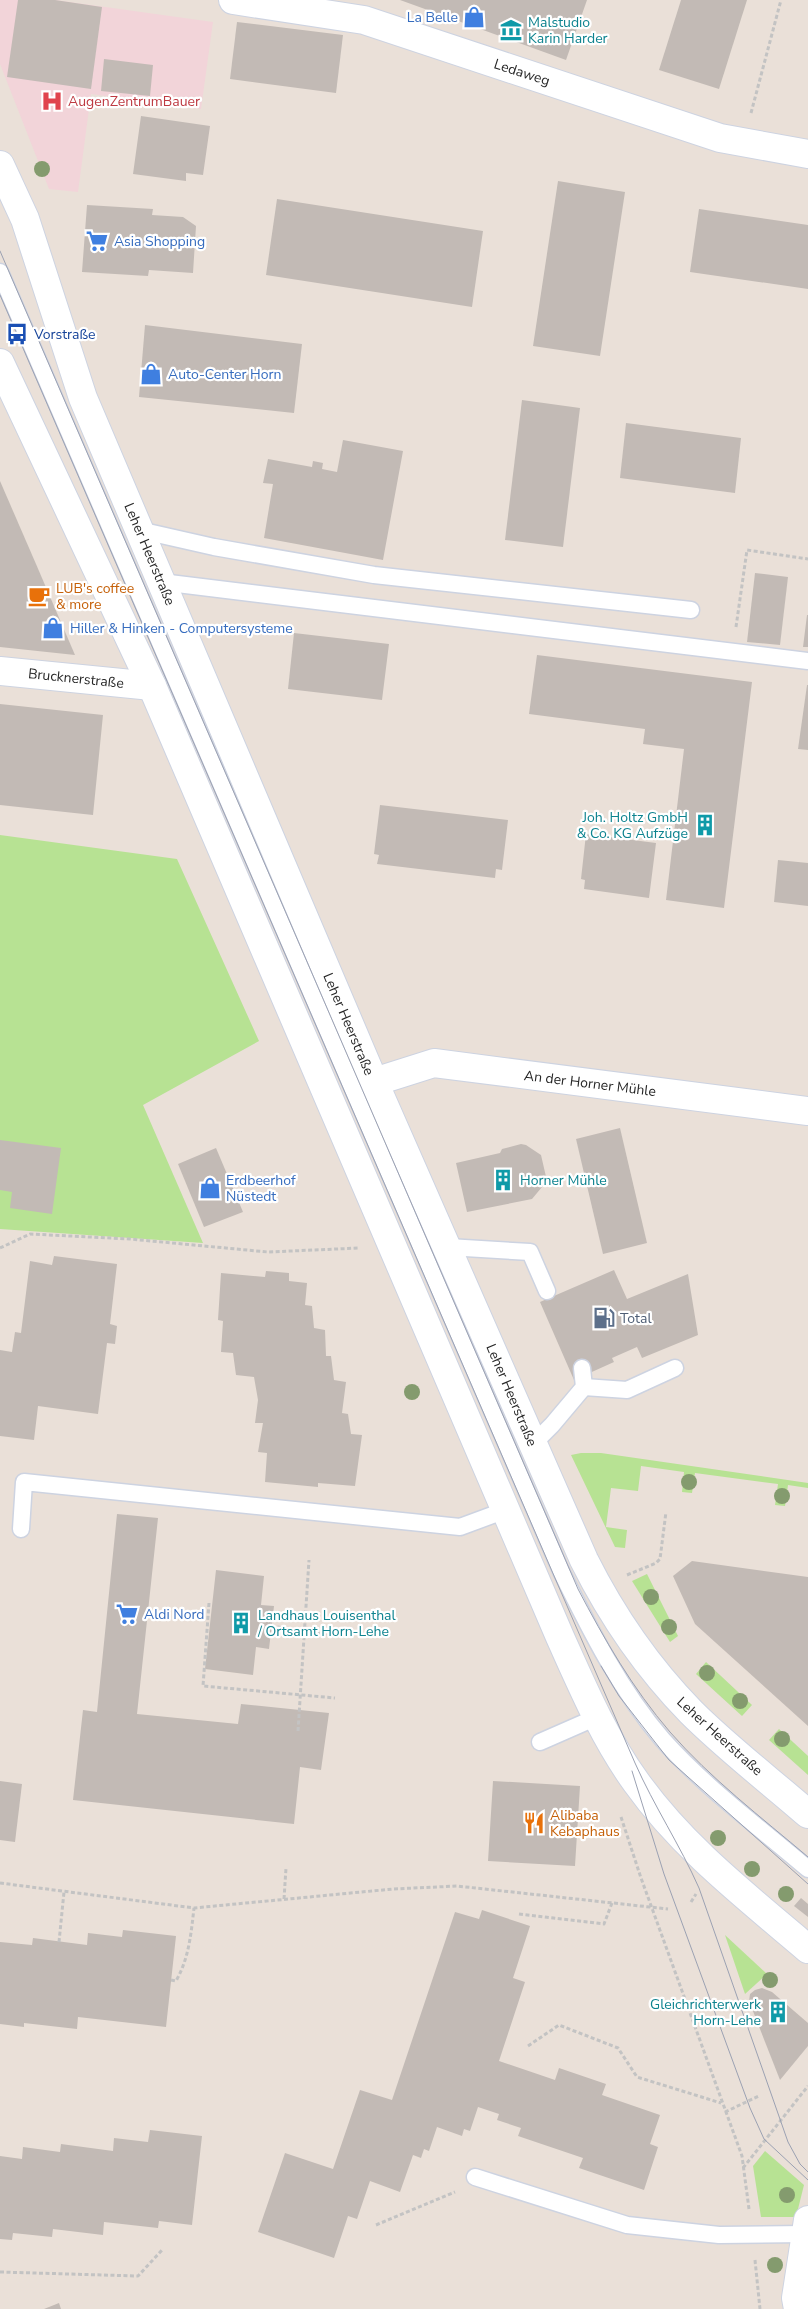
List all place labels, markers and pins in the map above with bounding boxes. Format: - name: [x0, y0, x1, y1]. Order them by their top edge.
- shop icon: La Belle: [461, 4, 487, 30]
- place label: La Belle: [407, 8, 458, 27]
- place label: Malstudio Karin Harder: [528, 13, 608, 48]
- museum icon: Malstudio Karin Harder: [498, 17, 524, 43]
- hospital icon: AugenZentrumBauer: [39, 88, 65, 114]
- place label: AugenZentrumBauer: [68, 92, 200, 111]
- supermarket icon: Asia Shopping: [84, 228, 110, 254]
- place label: Asia Shopping: [114, 232, 205, 251]
- bus stop icon: Vorstraße: [4, 321, 30, 347]
- place label: Vorstraße: [33, 325, 96, 344]
- shop icon: Auto-Center Horn: [138, 361, 164, 387]
- place label: Auto-Center Horn: [168, 365, 281, 384]
- place label: LUB's coffee & more: [56, 579, 134, 614]
- cafe icon: LUB's coffee & more: [26, 583, 52, 609]
- shop icon: Hiller & Hinken - Computersysteme: [40, 615, 66, 641]
- place label: Hiller & Hinken - Computersysteme: [70, 619, 293, 638]
- place label: Joh. Holtz GmbH & Co. KG Aufzüge: [577, 808, 688, 843]
- building icon: Joh. Holtz GmbH & Co. KG Aufzüge: [692, 812, 718, 838]
- building icon: Horner Mühle: [490, 1167, 516, 1193]
- place label: Erdbeerhof Nüstedt: [226, 1171, 296, 1206]
- place label: Horner Mühle: [520, 1171, 607, 1190]
- shop icon: Erdbeerhof Nüstedt: [197, 1175, 223, 1201]
- fuel station icon: Total: [591, 1305, 617, 1331]
- place label: Total: [620, 1309, 652, 1328]
- supermarket icon: Aldi Nord: [114, 1601, 140, 1627]
- place label: Aldi Nord: [144, 1605, 205, 1624]
- place label: Landhaus Louisenthal / Ortsamt Horn-Lehe: [257, 1606, 397, 1641]
- building icon: Landhaus Louisenthal / Ortsamt Horn-Lehe: [228, 1610, 254, 1636]
- place label: Alibaba Kebaphaus: [550, 1806, 620, 1841]
- restaurant icon: Alibaba Kebaphaus: [521, 1810, 547, 1836]
- place label: Gleichrichterwerk Horn-Lehe: [650, 1995, 762, 2030]
- building icon: Gleichrichterwerk Horn-Lehe: [765, 1999, 791, 2025]

